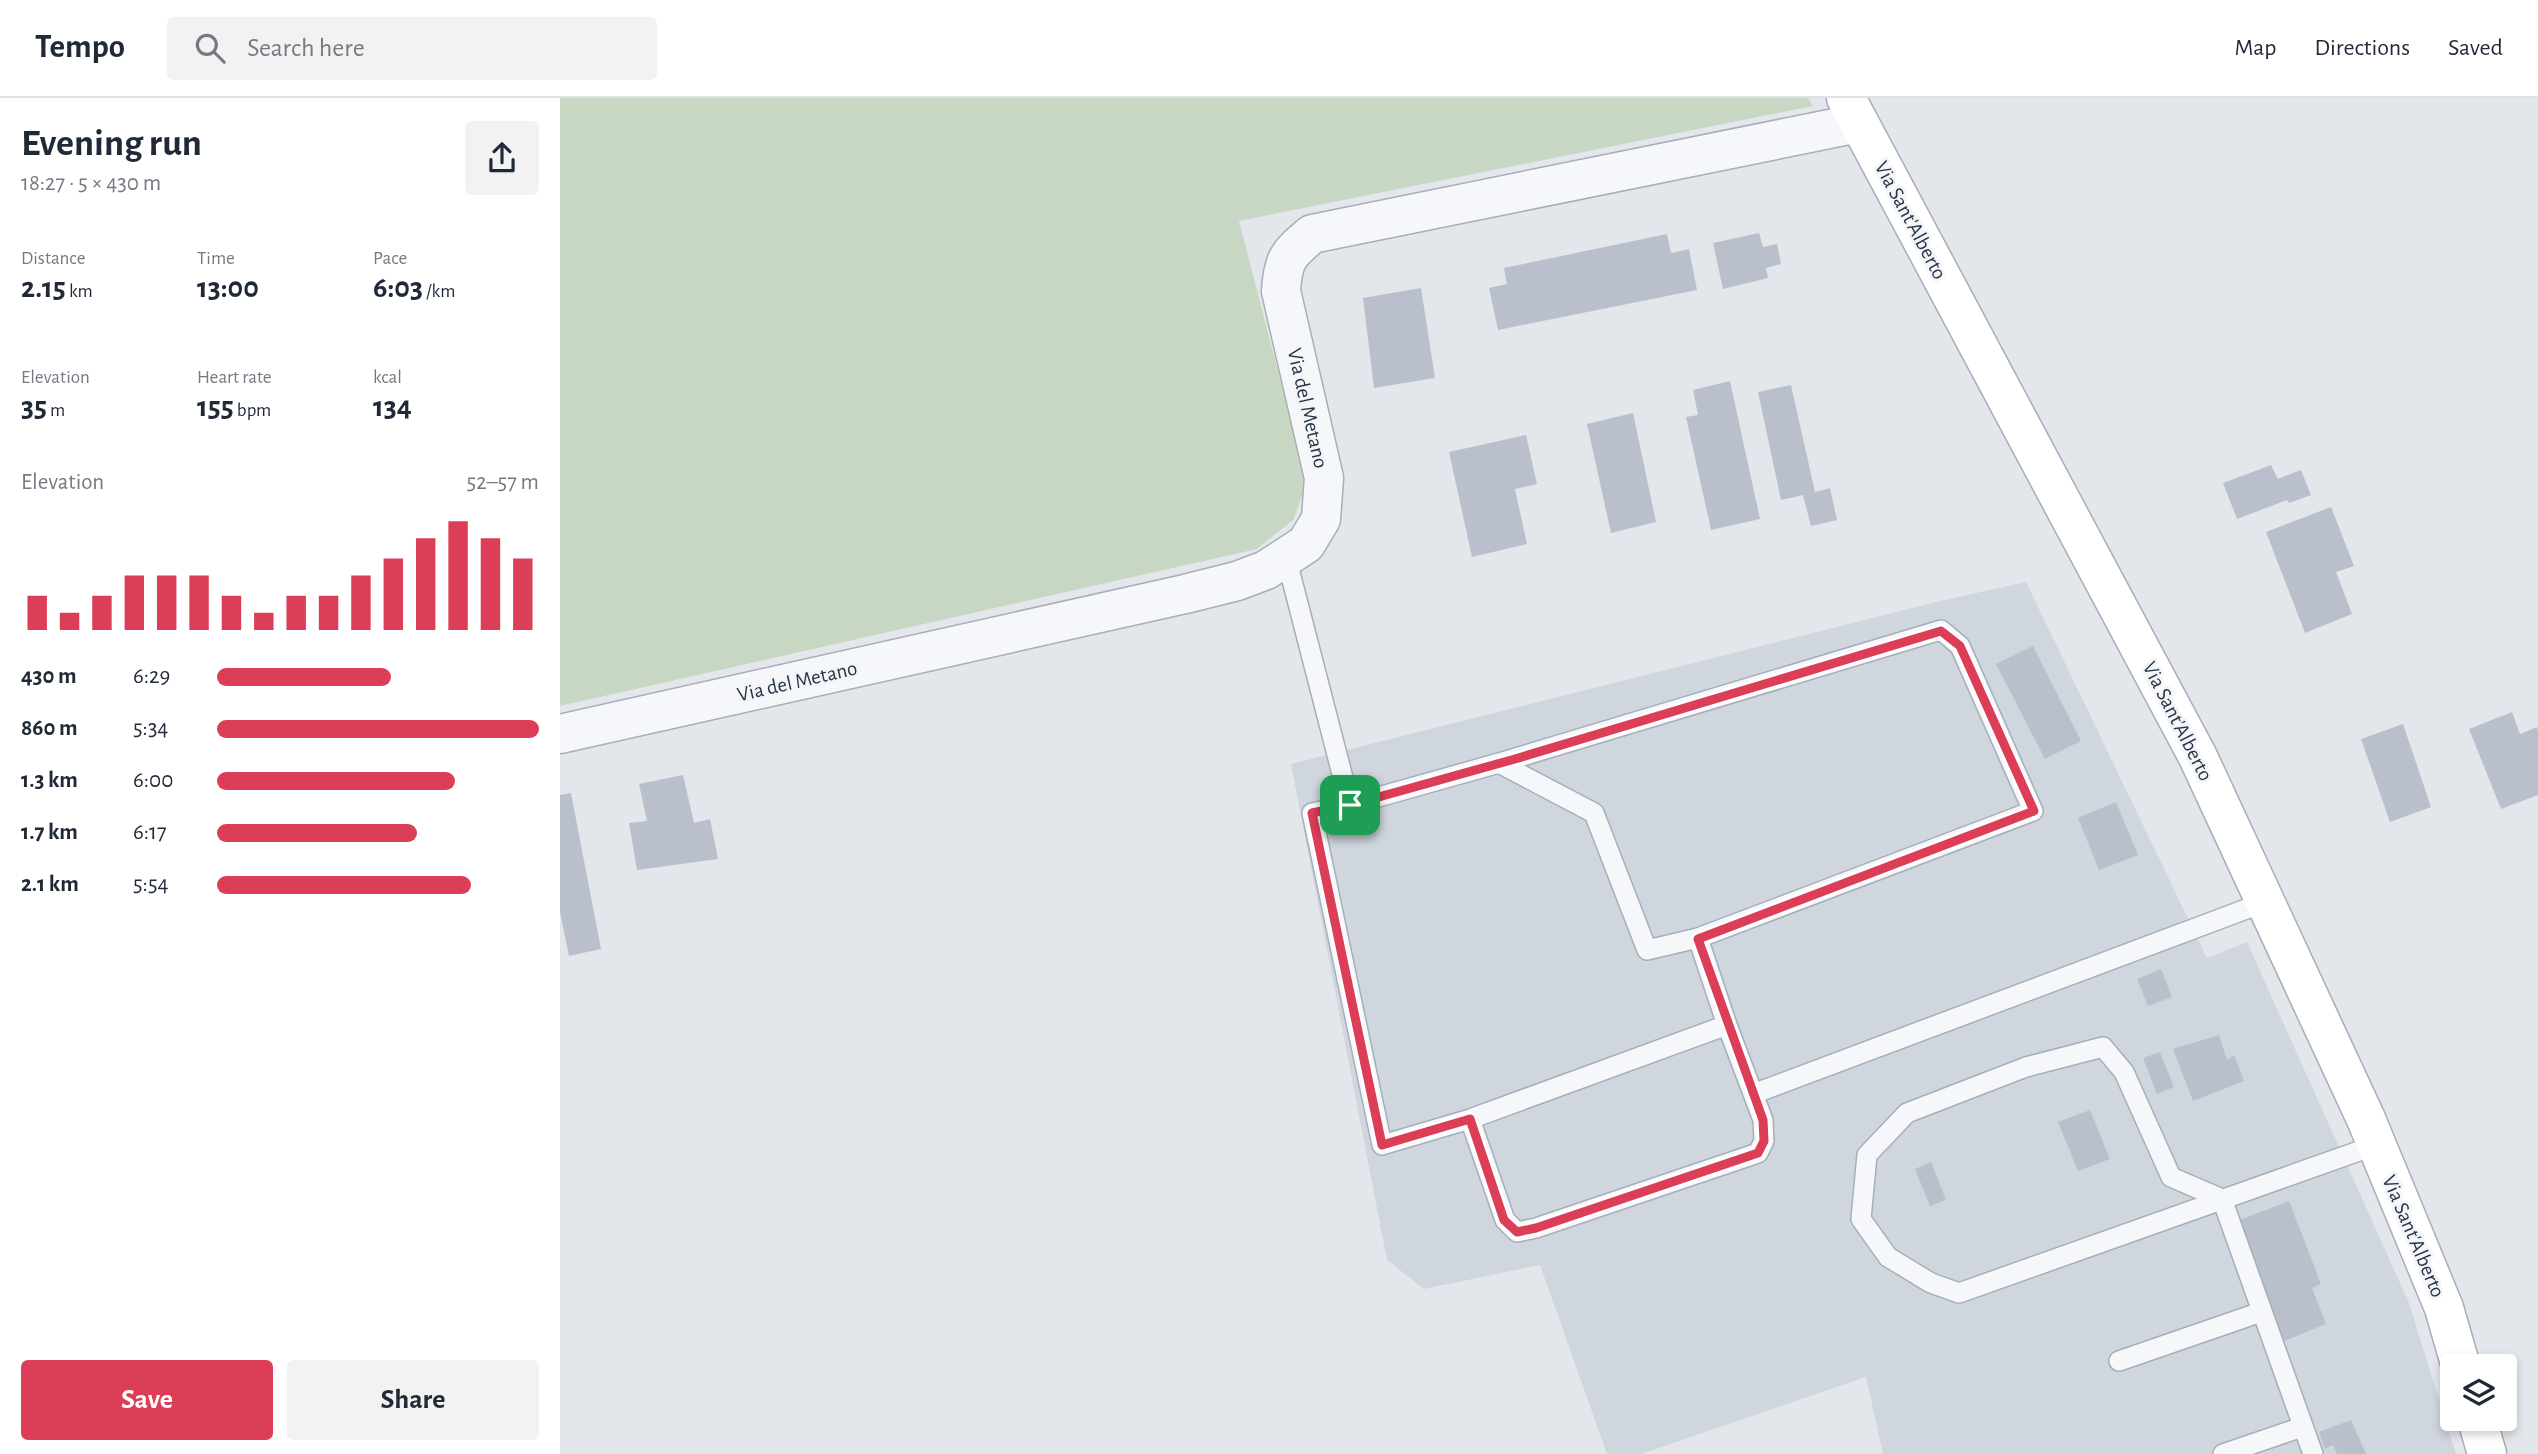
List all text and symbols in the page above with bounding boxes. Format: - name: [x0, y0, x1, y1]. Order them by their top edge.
- search box: [167, 17, 657, 80]
- icon: search: [191, 29, 229, 67]
- text: Tempo: [35, 31, 125, 64]
- text: Search here: [247, 35, 365, 61]
- text: Map: [2234, 36, 2276, 60]
- text: Directions: [2314, 36, 2410, 60]
- text: Saved: [2448, 36, 2503, 60]
- button: share: [465, 121, 539, 195]
- text: Evening run: [21, 125, 202, 163]
- street label: Via Sant'Alberto: [1871, 158, 1950, 283]
- text: 18:27 · 5 × 430 m: [21, 172, 161, 195]
- text: Distance: [21, 249, 85, 268]
- text: Time: [197, 249, 235, 268]
- text: Pace: [373, 249, 407, 268]
- text: 2.15: [21, 273, 66, 303]
- text: 13:00: [197, 273, 259, 303]
- text: 6:03: [373, 273, 423, 303]
- text: km: [66, 282, 93, 301]
- text: /km: [423, 282, 455, 301]
- street label: Via del Metano: [1284, 346, 1332, 470]
- text: Elevation: [21, 368, 90, 387]
- text: Heart rate: [197, 368, 272, 387]
- text: kcal: [373, 368, 402, 387]
- text: 35: [21, 392, 47, 422]
- text: 155: [197, 392, 234, 422]
- text: 134: [373, 392, 412, 422]
- text: m: [47, 401, 65, 420]
- text: bpm: [234, 401, 271, 420]
- text: Elevation: [21, 471, 104, 494]
- text: 52–57 m: [467, 471, 539, 494]
- street label: Via del Metano: [735, 657, 859, 705]
- street label: Via Sant'Alberto: [2139, 658, 2217, 784]
- text: 430 m: [21, 665, 77, 688]
- text: 6:29: [133, 665, 170, 688]
- text: 860 m: [21, 717, 77, 740]
- text: 5:34: [133, 717, 168, 740]
- text: 1.3 km: [21, 769, 78, 792]
- text: 6:00: [133, 769, 173, 792]
- pin: [1320, 775, 1380, 835]
- icon: arrive: [1331, 786, 1369, 824]
- text: 1.7 km: [21, 821, 78, 844]
- text: 6:17: [133, 821, 167, 844]
- text: 2.1 km: [21, 873, 79, 896]
- text: 5:54: [133, 873, 169, 896]
- street label: Via Sant'Alberto: [2378, 1172, 2449, 1300]
- map controls: [2440, 1354, 2517, 1431]
- button: layers: [2440, 1354, 2517, 1431]
- button: Save: [21, 1360, 273, 1440]
- button: Share: [287, 1360, 539, 1440]

